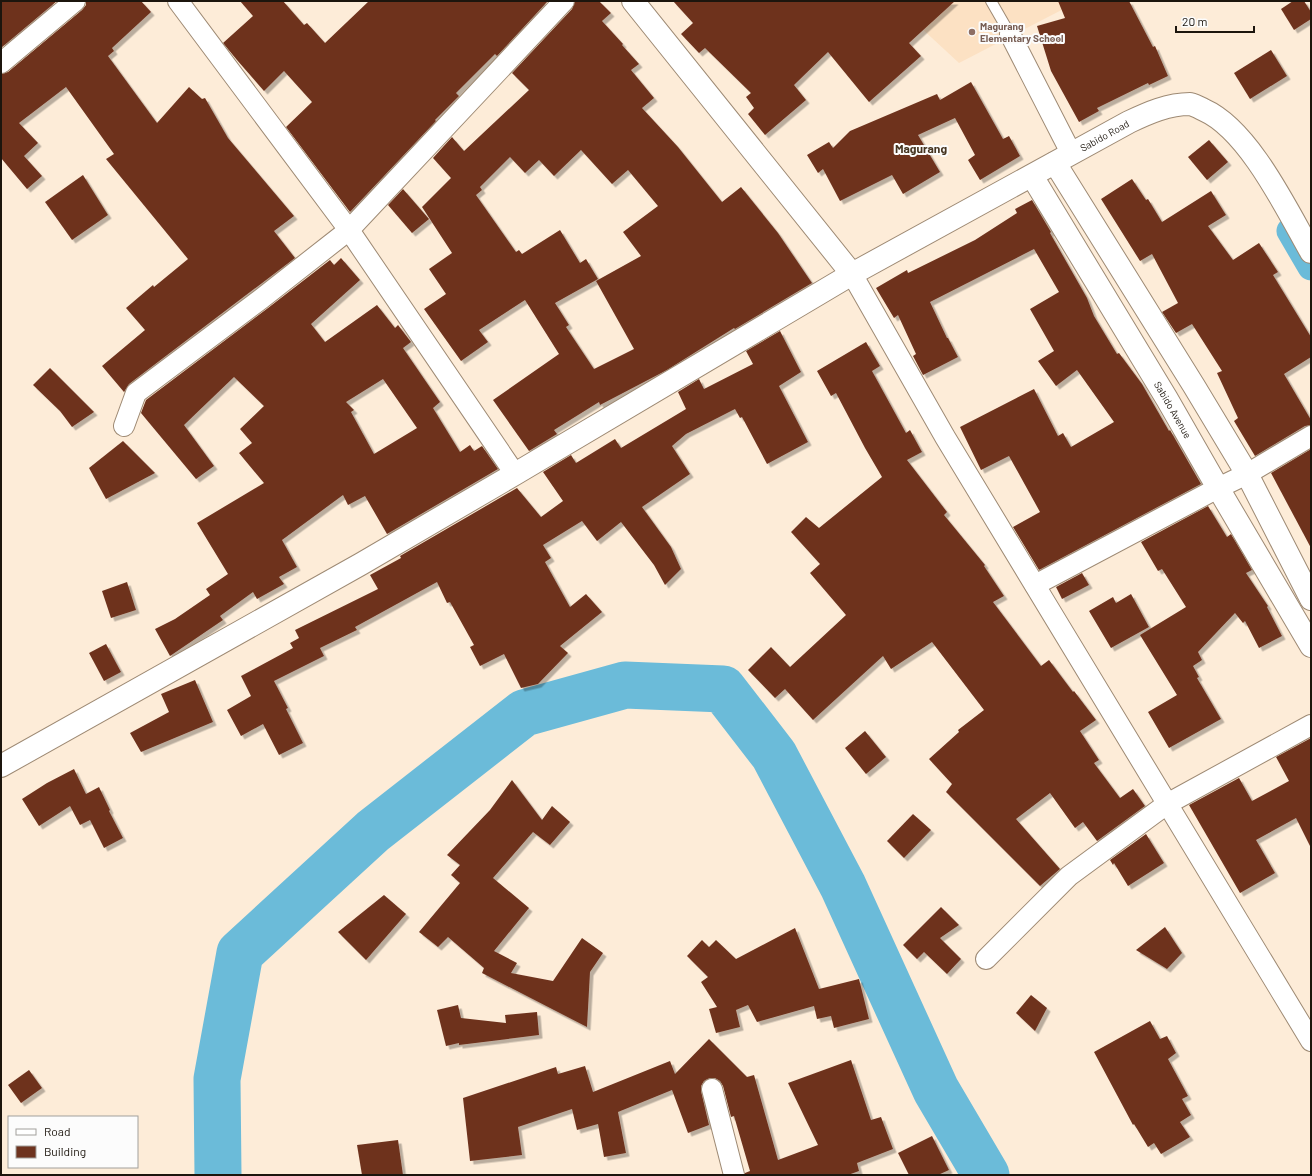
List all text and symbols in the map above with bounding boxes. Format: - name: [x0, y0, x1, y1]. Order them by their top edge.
- scale bar: [1176, 8, 1254, 34]
- text: 20 m: [1182, 14, 1208, 28]
- place label: Magurang Elementary School: [980, 20, 1063, 44]
- marker: Magurang Elementary School: [967, 27, 977, 37]
- street label: Sabido Road: [1078, 117, 1131, 154]
- district label: Magurang: [895, 141, 947, 155]
- street label: Sabido Avenue: [1152, 379, 1194, 440]
- legend: [8, 1116, 138, 1168]
- text: Road: [44, 1124, 71, 1138]
- text: Building: [44, 1144, 86, 1158]

